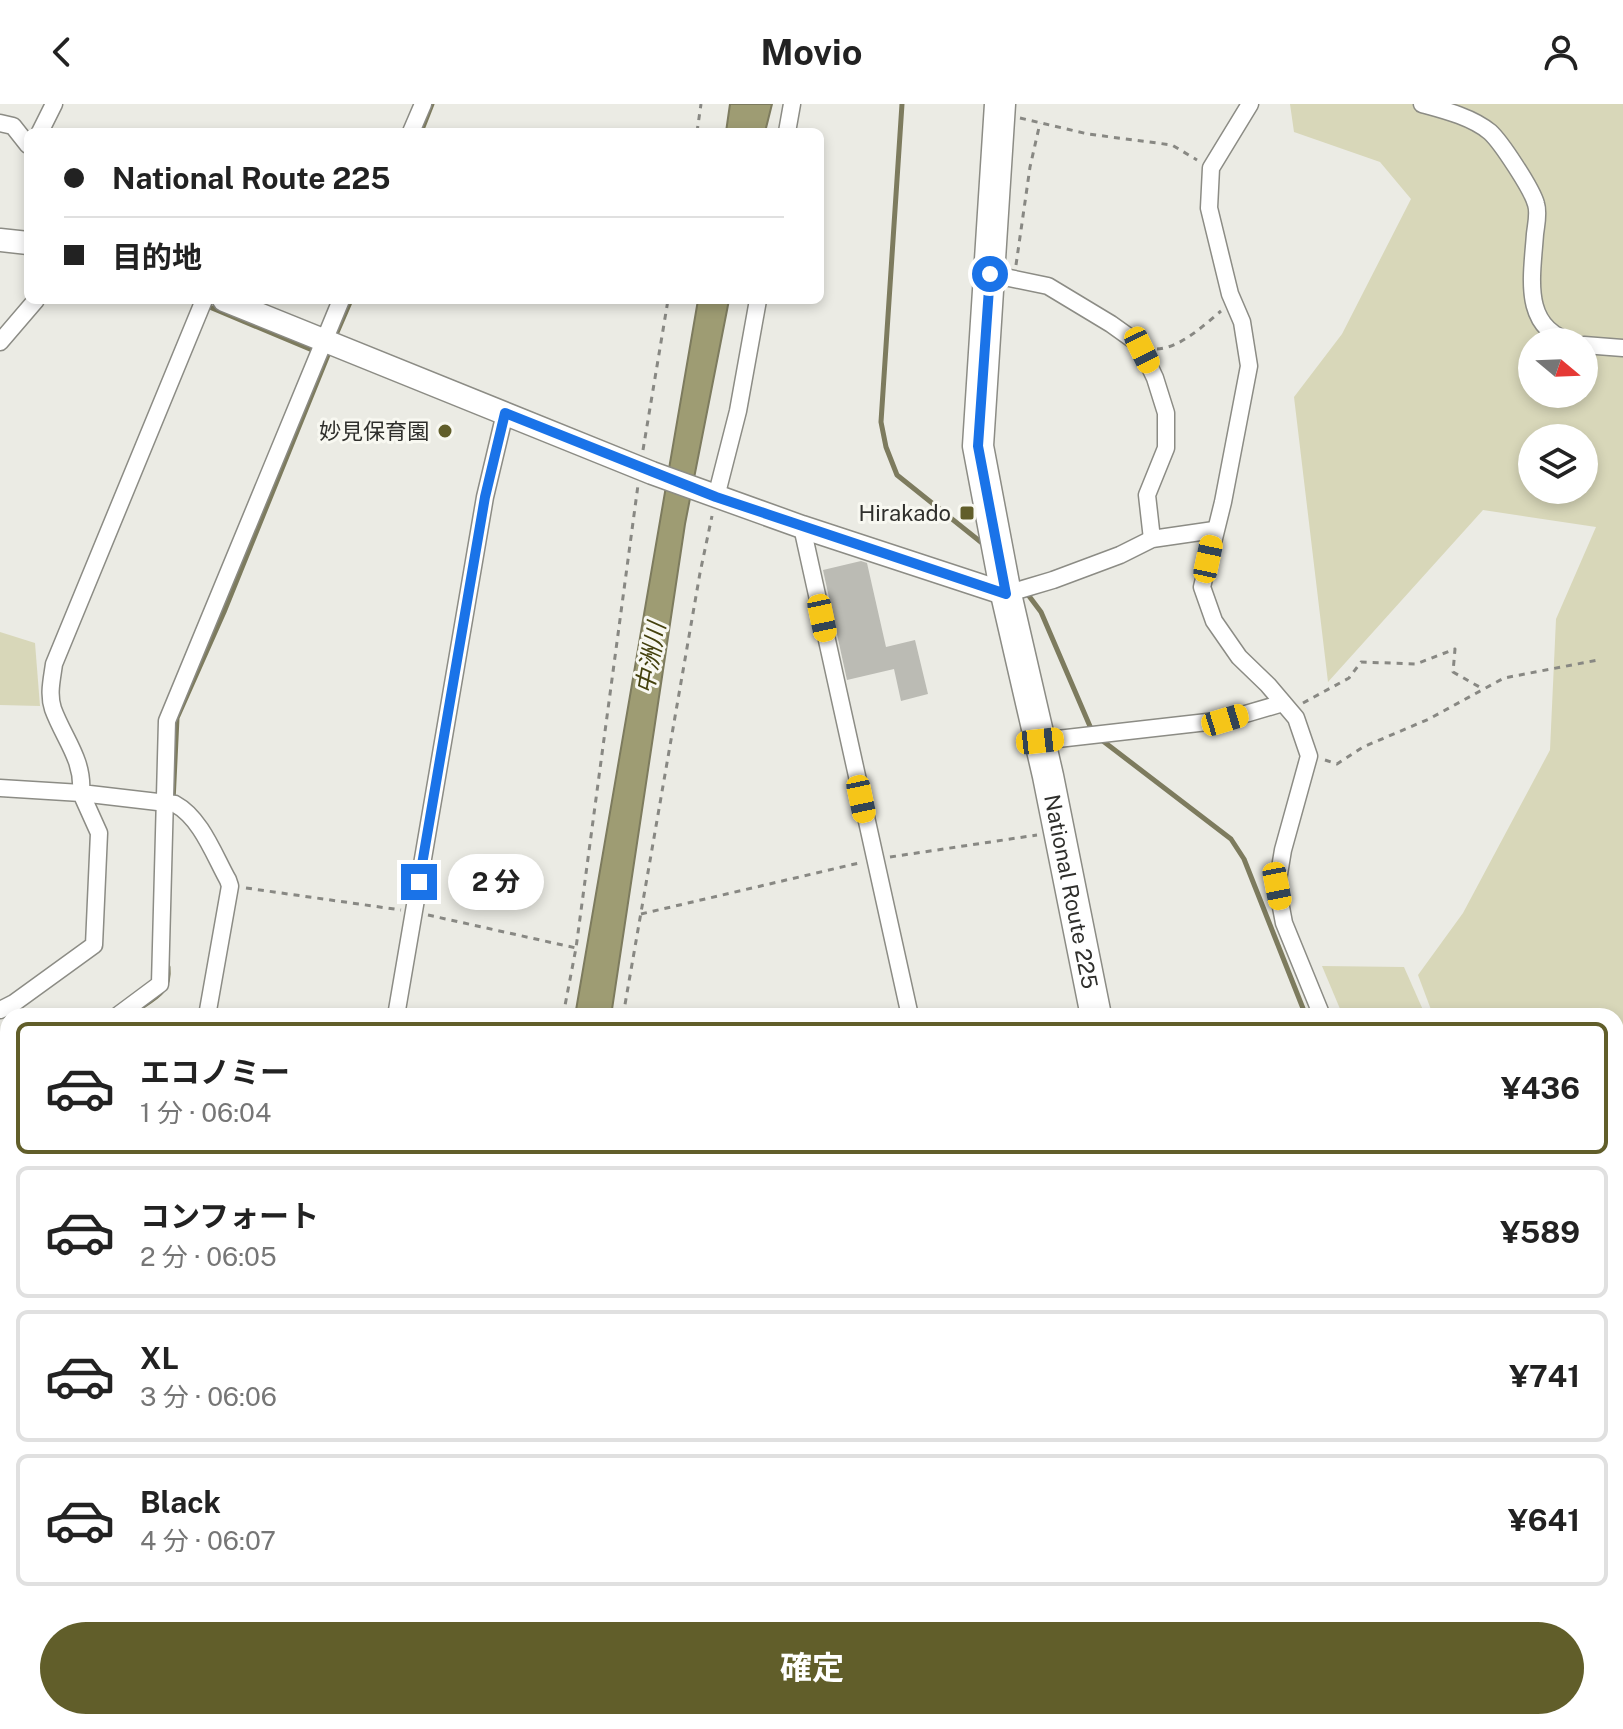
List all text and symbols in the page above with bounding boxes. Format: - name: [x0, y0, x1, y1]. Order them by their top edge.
- icon: back: [40, 30, 84, 74]
- icon: person: [1539, 30, 1583, 74]
- text: Movio: [761, 31, 862, 73]
- text: National Route 225: [112, 160, 391, 196]
- text: 目的地: [112, 239, 202, 275]
- route start: [972, 256, 1008, 292]
- car: [1121, 323, 1163, 377]
- north arrow: [1518, 328, 1598, 408]
- map controls: [1518, 328, 1598, 504]
- place label: 妙見保育園: [319, 418, 429, 444]
- marker: 妙見保育園: [436, 422, 454, 440]
- button: layers: [1518, 424, 1598, 504]
- place label: Hirakado: [858, 500, 951, 526]
- marker: Hirakado: [958, 504, 976, 522]
- car: [1191, 533, 1225, 585]
- car: [805, 592, 839, 644]
- water label: 中洲川: [630, 617, 671, 696]
- car: [1199, 702, 1251, 738]
- car: [1015, 727, 1065, 755]
- car: [844, 773, 878, 825]
- street label: National Route 225: [1039, 792, 1103, 991]
- callout: 2 分: [447, 854, 543, 910]
- car: [1261, 860, 1293, 912]
- route end: [401, 864, 437, 900]
- text: 2 分: [472, 866, 520, 897]
- icon: car: [44, 1052, 116, 1124]
- text: エコノミー: [140, 1054, 290, 1090]
- text: ¥436: [1501, 1070, 1580, 1106]
- text: 1 分 · 06:04: [140, 1097, 271, 1128]
- icon: car: [44, 1196, 116, 1268]
- text: コンフォート: [140, 1198, 319, 1234]
- text: ¥589: [1500, 1214, 1580, 1250]
- text: 2 分 · 06:05: [140, 1241, 277, 1272]
- icon: car: [44, 1340, 116, 1412]
- text: XL: [140, 1340, 179, 1376]
- text: ¥741: [1509, 1358, 1580, 1394]
- text: 3 分 · 06:06: [140, 1381, 277, 1412]
- icon: car: [44, 1484, 116, 1556]
- text: Black: [140, 1484, 221, 1520]
- text: ¥641: [1508, 1502, 1580, 1538]
- text: 4 分 · 06:07: [140, 1525, 276, 1556]
- button: 確定: [40, 1622, 1584, 1714]

